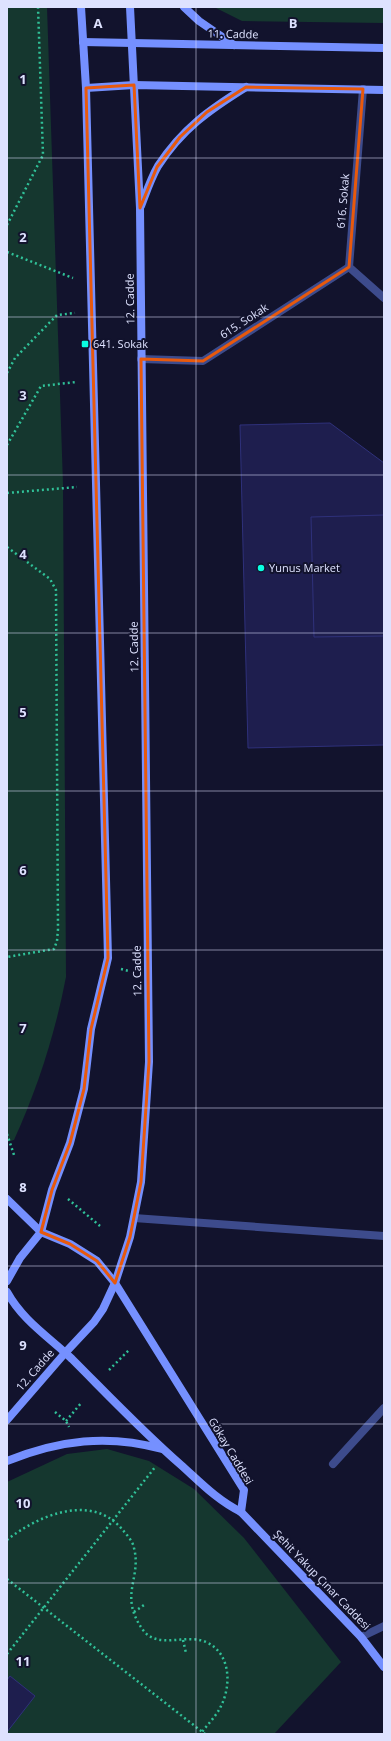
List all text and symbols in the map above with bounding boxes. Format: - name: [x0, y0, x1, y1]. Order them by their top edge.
- text: A: [94, 14, 103, 32]
- text: B: [289, 14, 298, 32]
- street label: 11. Cadde: [207, 26, 259, 41]
- text: 1: [19, 70, 27, 88]
- street label: 616. Sokak: [333, 173, 352, 229]
- text: 2: [19, 228, 27, 246]
- street label: 12. Cadde: [122, 273, 137, 325]
- street label: 615. Sokak: [217, 299, 271, 342]
- place label: 641. Sokak: [93, 336, 148, 351]
- marker: 641. Sokak: [80, 339, 90, 349]
- text: 3: [19, 386, 27, 404]
- text: 4: [19, 545, 27, 563]
- place label: Yunus Market: [269, 560, 340, 575]
- marker: Yunus Market: [256, 563, 266, 573]
- street label: 12. Cadde: [126, 621, 141, 673]
- text: 5: [19, 703, 27, 721]
- text: 6: [19, 861, 27, 879]
- street label: 12. Cadde: [129, 945, 144, 997]
- text: 7: [19, 1019, 27, 1037]
- text: 8: [19, 1178, 27, 1196]
- text: 9: [19, 1336, 27, 1354]
- street label: 12. Cadde: [12, 1346, 57, 1394]
- street label: Gökay Caddesi: [206, 1414, 257, 1487]
- text: 10: [16, 1494, 30, 1512]
- street label: Şehit Yakup Çınar Caddesi: [271, 1526, 374, 1633]
- text: 11: [16, 1652, 30, 1670]

